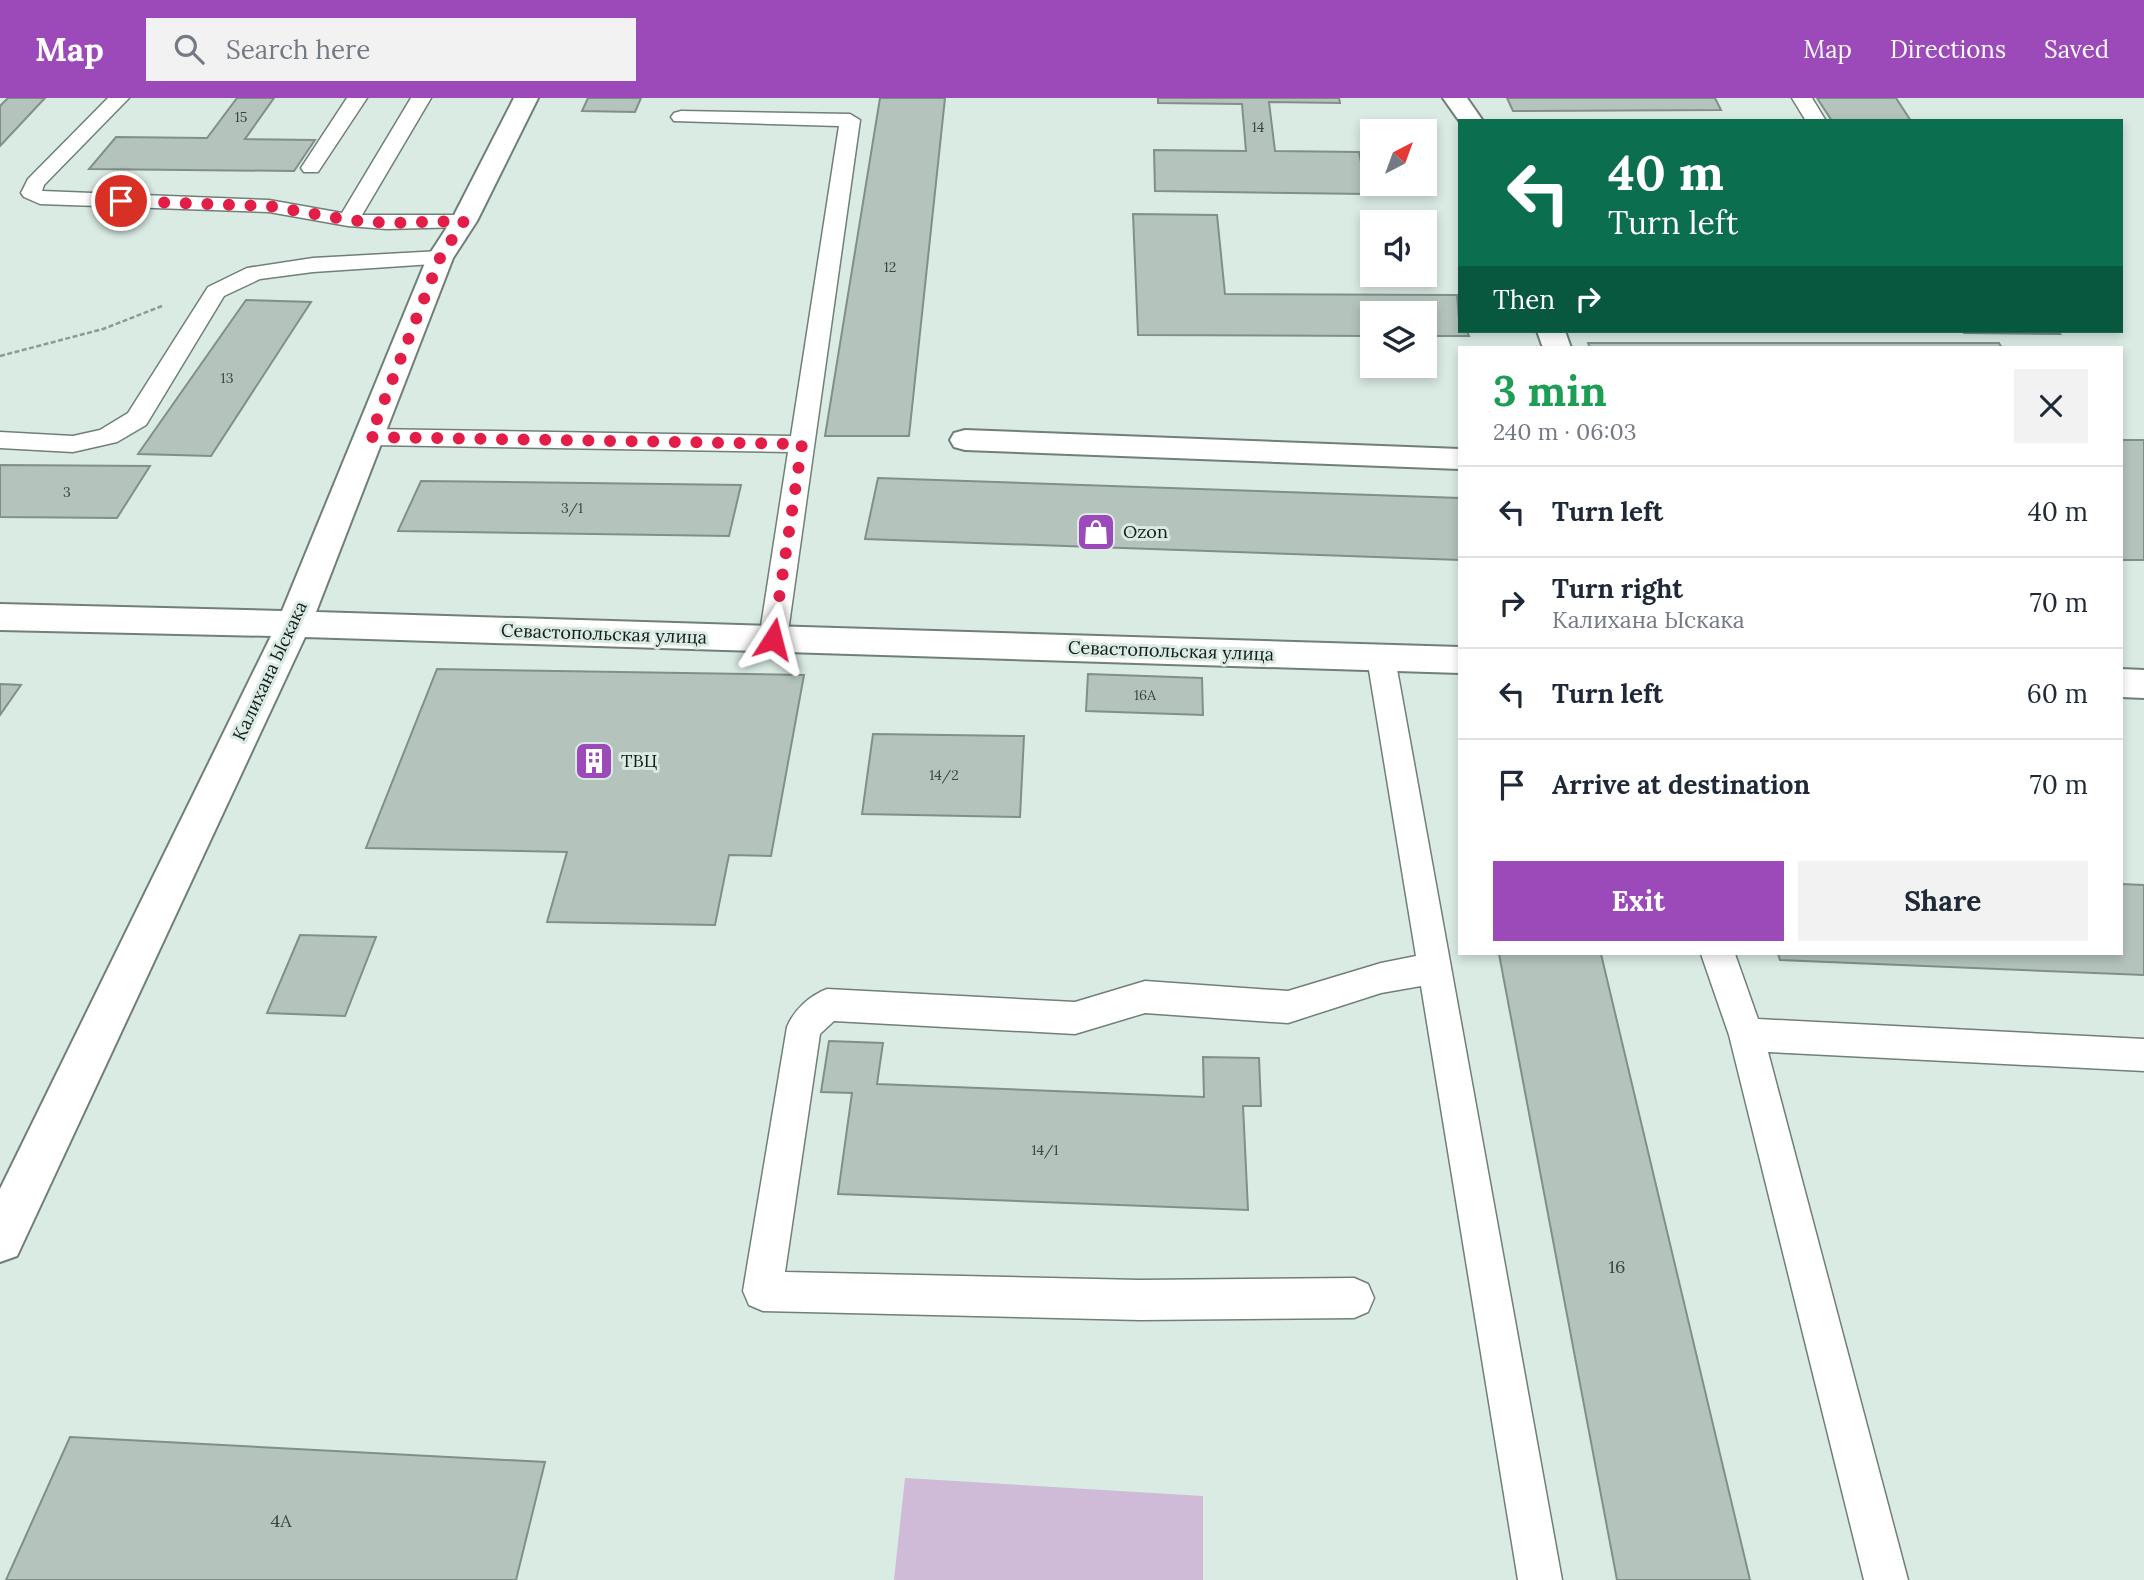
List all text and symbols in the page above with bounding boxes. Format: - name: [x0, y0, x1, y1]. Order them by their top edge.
- search box: [146, 18, 636, 81]
- text: Map: [35, 28, 104, 70]
- icon: search: [170, 30, 208, 68]
- text: Search here: [226, 33, 370, 66]
- text: Map: [1803, 34, 1852, 65]
- text: Directions: [1890, 34, 2006, 65]
- text: Saved: [2044, 34, 2109, 65]
- house number: 15: [235, 108, 247, 126]
- house number: 14: [1252, 118, 1265, 136]
- north arrow: [1360, 119, 1437, 196]
- map controls: [1360, 119, 1437, 378]
- text: 40 m: [1608, 141, 1724, 203]
- icon: left: [1493, 147, 1584, 238]
- pin: [91, 171, 151, 231]
- icon: arrive: [102, 182, 140, 220]
- text: Turn left: [1608, 202, 1738, 243]
- button: sound: [1360, 210, 1437, 287]
- house number: 12: [884, 258, 896, 276]
- icon: right: [1569, 280, 1607, 318]
- text: Then: [1493, 283, 1555, 316]
- button: layers: [1360, 301, 1437, 378]
- text: 3 min: [1493, 364, 1607, 418]
- house number: 13: [221, 369, 234, 387]
- button: close: [2014, 369, 2088, 443]
- text: 240 m · 06:03: [1493, 417, 1636, 446]
- house number: 3: [63, 483, 71, 501]
- icon: left: [1493, 493, 1531, 531]
- text: Turn left: [1552, 495, 1663, 528]
- text: 40 m: [2028, 495, 2088, 528]
- house number: 3/1: [561, 499, 583, 517]
- shop icon: Ozon: [1075, 511, 1117, 553]
- place label: Ozon: [1123, 520, 1168, 543]
- text: Turn right: [1552, 572, 1683, 605]
- icon: right: [1493, 584, 1531, 622]
- text: 70 m: [2030, 586, 2088, 619]
- street label: Калихана Ыскака: [227, 598, 312, 744]
- position arrow: [736, 602, 810, 676]
- text: Калихана Ыскака: [1552, 605, 1745, 634]
- street label: Севастопольская улица: [501, 618, 707, 649]
- street label: Севастопольская улица: [1068, 635, 1274, 666]
- icon: left: [1493, 675, 1531, 713]
- text: Turn left: [1552, 677, 1663, 710]
- text: 60 m: [2027, 677, 2088, 710]
- house number: 16А: [1134, 686, 1156, 704]
- building icon: ТВЦ: [573, 740, 615, 782]
- place label: ТВЦ: [621, 749, 657, 772]
- house number: 14/2: [929, 766, 959, 784]
- icon: arrive: [1493, 766, 1531, 804]
- text: Arrive at destination: [1552, 768, 1810, 801]
- text: 70 m: [2030, 768, 2088, 801]
- button: Exit: [1493, 861, 1784, 941]
- button: Share: [1798, 861, 2088, 941]
- house number: 14/1: [1031, 1141, 1059, 1159]
- house number: 16: [1609, 1255, 1625, 1278]
- house number: 4А: [270, 1509, 292, 1532]

